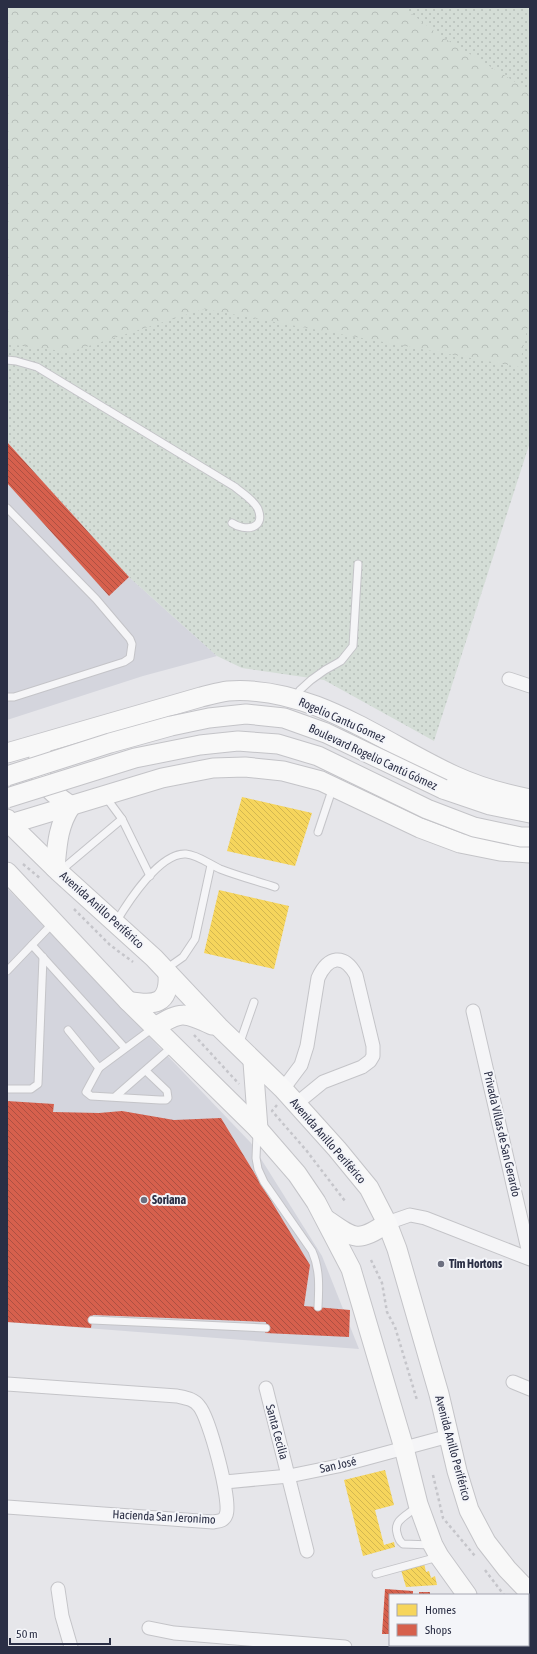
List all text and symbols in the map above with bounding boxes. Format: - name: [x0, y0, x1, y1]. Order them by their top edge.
- street label: Rogelio Cantu Gomez: [297, 695, 388, 746]
- street label: Boulevard Rogelio Cantú Gómez: [307, 721, 440, 793]
- street label: Avenida Anillo Periférico: [57, 869, 147, 952]
- street label: Privada Villas de San Gerardo: [481, 1070, 523, 1198]
- street label: Avenida Anillo Periférico: [287, 1096, 369, 1187]
- place label: Soriana: [152, 1193, 186, 1207]
- marker: Soriana: [139, 1195, 149, 1205]
- place label: Tim Hortons: [449, 1257, 503, 1271]
- marker: Tim Hortons: [436, 1259, 446, 1269]
- street label: Avenida Anillo Periférico: [432, 1394, 474, 1502]
- street label: Santa Cecilia: [263, 1403, 291, 1461]
- street label: San José: [318, 1454, 358, 1476]
- street label: Hacienda San Jeronimo: [112, 1507, 216, 1527]
- legend: [389, 1594, 529, 1646]
- text: Homes: [425, 1603, 456, 1617]
- scale bar: [10, 1620, 110, 1646]
- text: Shops: [425, 1623, 451, 1637]
- text: 50 m: [16, 1627, 38, 1641]

